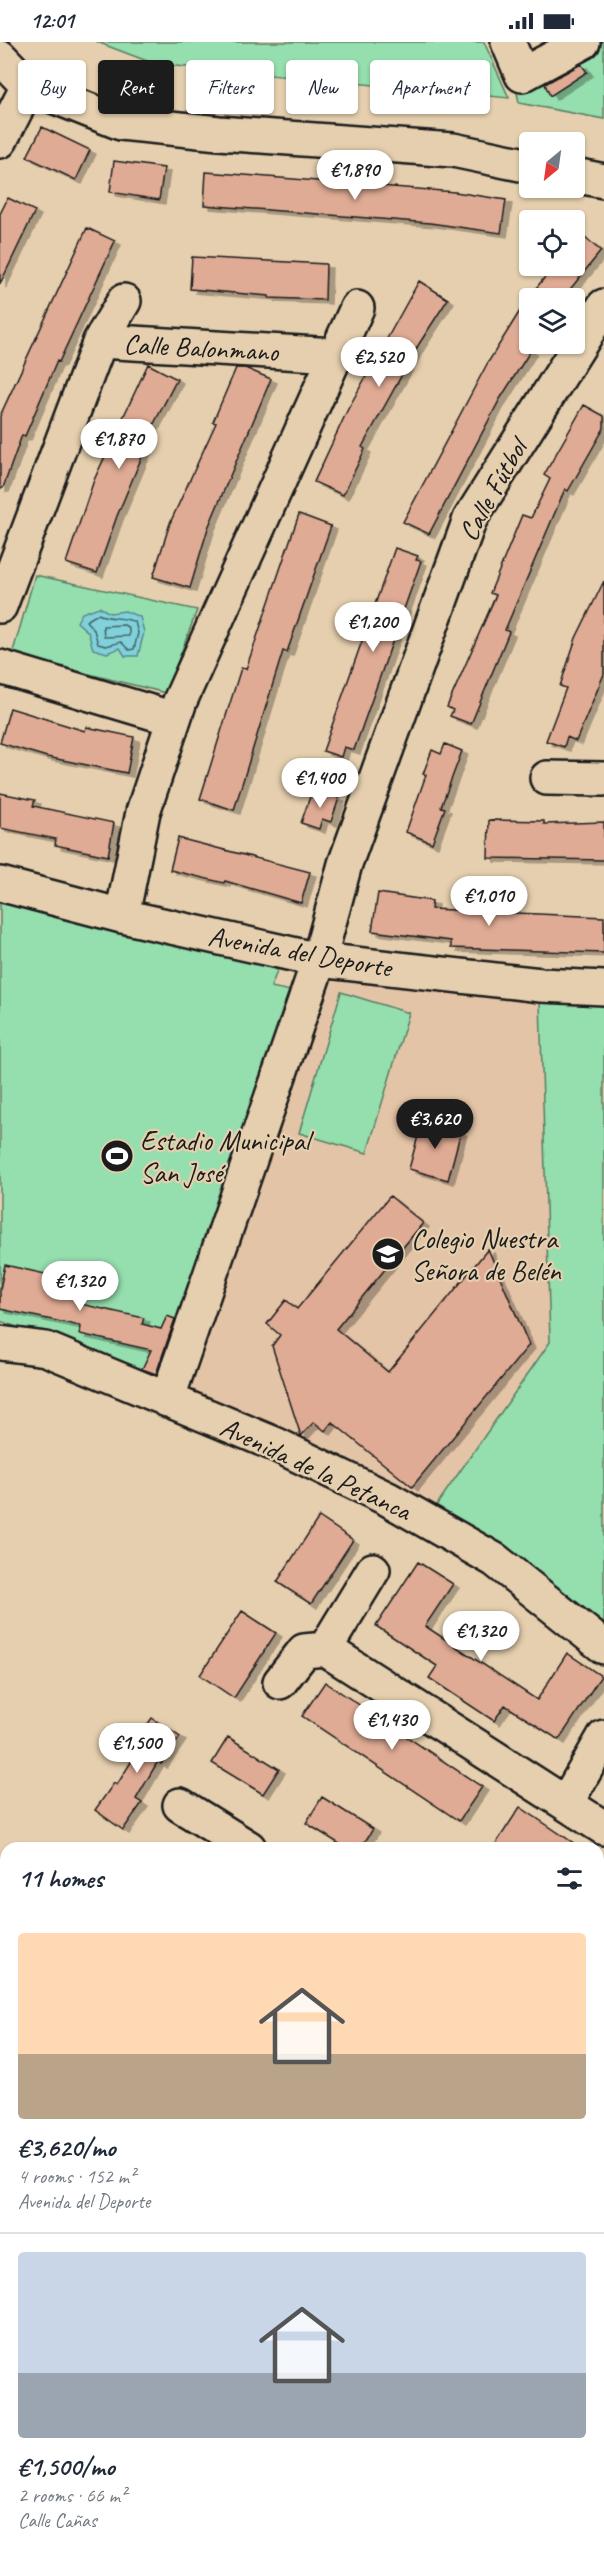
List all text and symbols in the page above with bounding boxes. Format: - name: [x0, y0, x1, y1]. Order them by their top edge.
- text: 12:01: [30, 7, 74, 35]
- chip: Buy: [18, 60, 86, 114]
- chip: Rent: [98, 60, 174, 114]
- chip: Filters: [186, 60, 274, 114]
- chip: New: [286, 60, 358, 114]
- chip: Apartment: [370, 60, 490, 114]
- north arrow: [519, 132, 585, 198]
- map controls: [519, 132, 585, 354]
- pin: €1,890: [306, 150, 404, 201]
- text: €1,890: [331, 157, 379, 182]
- button: locate: [519, 210, 585, 276]
- button: layers: [519, 288, 585, 354]
- street label: Calle Balonmano: [123, 326, 281, 369]
- pin: €2,520: [330, 337, 428, 388]
- text: €2,520: [355, 344, 403, 369]
- pin: €1,870: [70, 419, 168, 470]
- text: €1,870: [95, 426, 143, 451]
- street label: Calle Fútbol: [450, 429, 537, 547]
- pin: €1,200: [324, 602, 422, 653]
- text: €1,200: [349, 609, 397, 634]
- pin: €1,400: [271, 758, 369, 809]
- text: €1,400: [296, 765, 344, 790]
- pin: €1,010: [440, 876, 538, 927]
- text: €1,010: [465, 883, 513, 908]
- street label: Avenida del Deporte: [206, 918, 396, 985]
- pin: €3,620: [386, 1099, 484, 1150]
- text: €3,620: [410, 1106, 460, 1131]
- place label: Estadio Municipal San José: [140, 1123, 315, 1190]
- sports icon: Estadio Municipal San José: [99, 1138, 135, 1174]
- place label: Colegio Nuestra Señora de Belén: [411, 1221, 562, 1288]
- school or university icon: Colegio Nuestra Señora de Belén: [370, 1236, 406, 1272]
- pin: €1,320: [31, 1261, 129, 1312]
- text: €1,320: [56, 1268, 104, 1293]
- street label: Avenida de la Petanca: [215, 1409, 418, 1529]
- pin: €1,320: [432, 1611, 530, 1662]
- text: €1,320: [457, 1618, 505, 1643]
- pin: €1,430: [343, 1700, 441, 1751]
- text: €1,430: [368, 1707, 416, 1732]
- pin: €1,500: [88, 1723, 186, 1774]
- text: €1,500: [113, 1730, 161, 1755]
- text: 11 homes: [18, 1862, 103, 1895]
- icon: filters: [553, 1862, 586, 1895]
- icon: home: [248, 1972, 356, 2080]
- text: €3,620/mo: [18, 2131, 116, 2164]
- text: 4 rooms · 152 m²: [18, 2164, 135, 2189]
- text: Avenida del Deporte: [18, 2189, 150, 2214]
- icon: home: [248, 2291, 356, 2399]
- text: €1,500/mo: [18, 2450, 115, 2483]
- text: 2 rooms · 66 m²: [18, 2483, 126, 2508]
- text: Calle Cañas: [18, 2508, 97, 2533]

